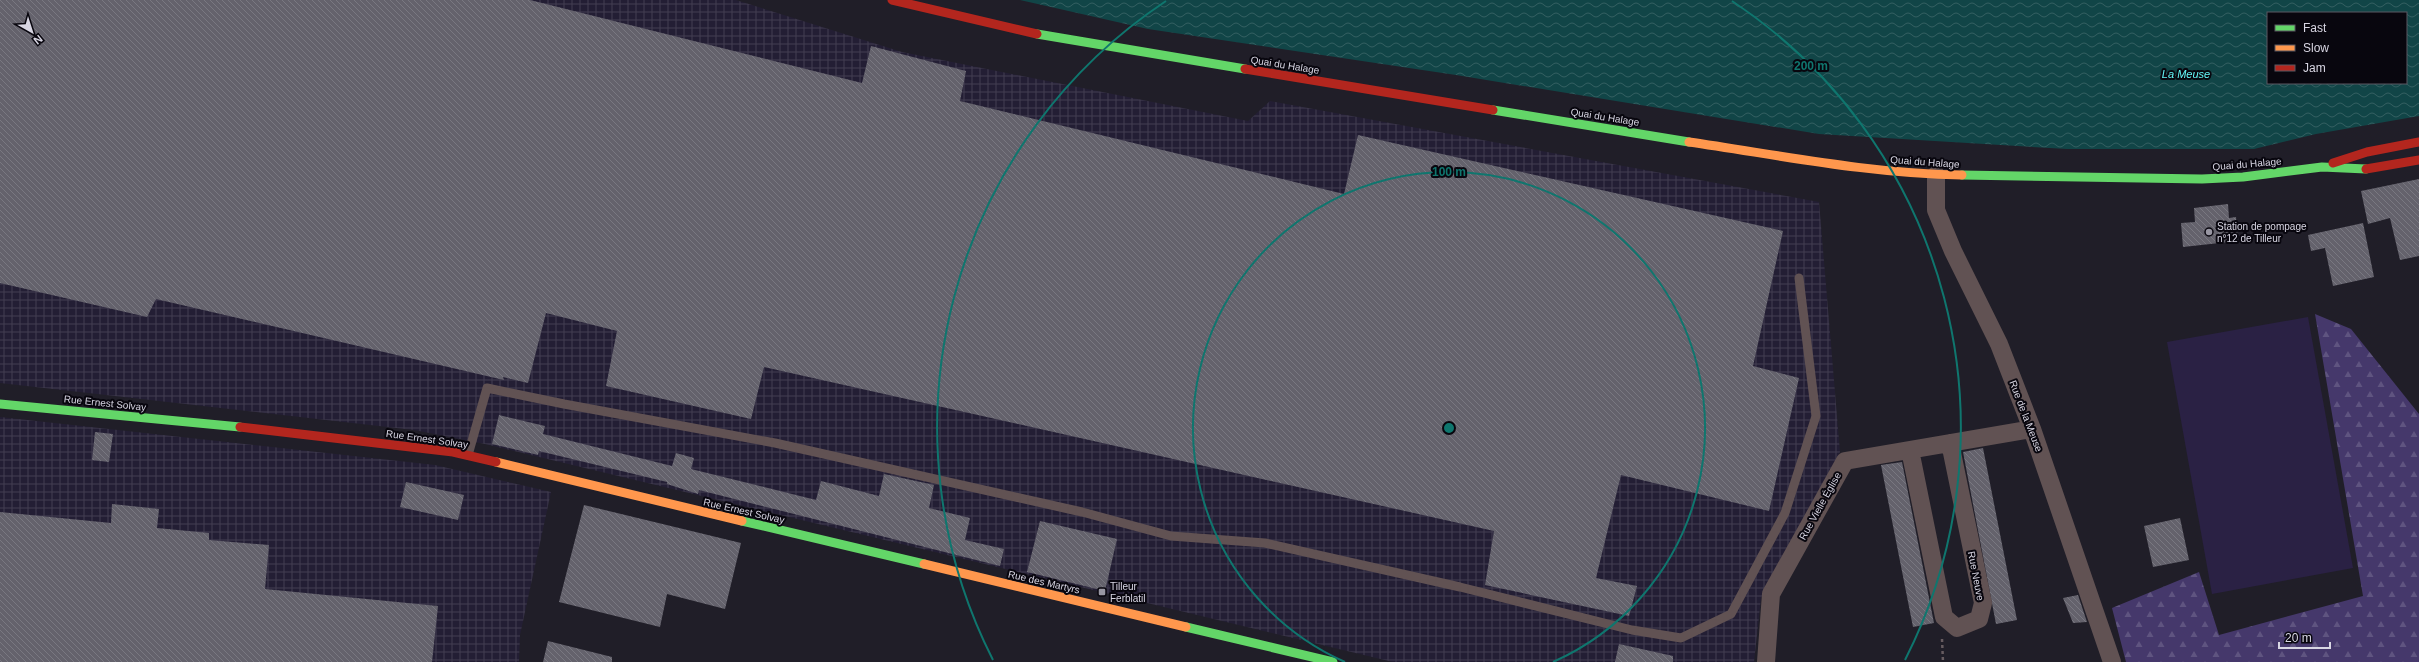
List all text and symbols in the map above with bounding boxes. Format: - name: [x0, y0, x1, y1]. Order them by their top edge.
- north arrow: [12, 12, 52, 52]
- legend: [2267, 12, 2407, 84]
- text: Fast: [2303, 21, 2327, 35]
- text: N: [31, 33, 45, 47]
- text: Slow: [2303, 41, 2329, 55]
- street label: Quai du Halage: [1250, 54, 1321, 76]
- text: 200 m: [1794, 59, 1828, 73]
- text: Jam: [2303, 61, 2326, 75]
- water label: La Meuse: [2162, 68, 2210, 80]
- street label: Quai du Halage: [1570, 106, 1641, 128]
- street label: Quai du Halage: [1890, 154, 1960, 170]
- street label: Quai du Halage: [2212, 155, 2283, 173]
- text: 100 m: [1432, 165, 1466, 179]
- place label: Station de pompage n°12 de Tilleur: [2217, 221, 2307, 244]
- marker: Station de pompage n°12 de Tilleur: [2204, 227, 2214, 237]
- street label: Rue de la Meuse: [2007, 379, 2045, 454]
- street label: Rue Ernest Solvay: [63, 393, 147, 413]
- centre of rings: [1442, 421, 1456, 435]
- street label: Rue Ernest Solvay: [385, 428, 469, 450]
- street label: Rue Vielle Église: [1796, 469, 1843, 542]
- street label: Rue Ernest Solvay: [702, 496, 786, 526]
- street label: Rue Neuve: [1966, 550, 1986, 602]
- street label: Rue des Martyrs: [1007, 568, 1081, 596]
- place label: Tilleur Ferblatil: [1110, 581, 1146, 604]
- marker: Tilleur Ferblatil: [1097, 587, 1107, 597]
- scale bar: [2279, 624, 2330, 650]
- text: 20 m: [2285, 631, 2312, 645]

